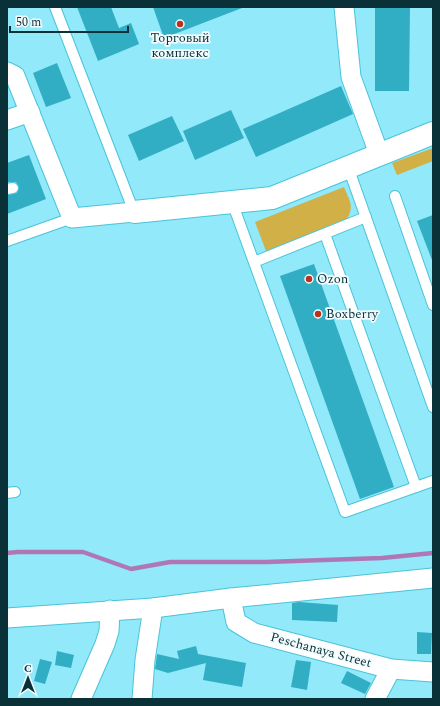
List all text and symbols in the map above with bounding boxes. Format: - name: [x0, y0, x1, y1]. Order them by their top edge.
- scale bar: [10, 8, 128, 34]
- text: 50 m: [16, 13, 41, 32]
- marker: Торговый комплекс: [175, 19, 185, 29]
- place label: Торговый комплекс: [150, 28, 210, 63]
- place label: Ozon: [317, 269, 349, 289]
- marker: Ozon: [304, 274, 314, 284]
- place label: Boxberry: [326, 304, 379, 324]
- marker: Boxberry: [313, 309, 323, 319]
- street label: Peschanaya Street: [268, 627, 374, 673]
- north arrow: [8, 658, 48, 698]
- text: С: [24, 660, 32, 677]

